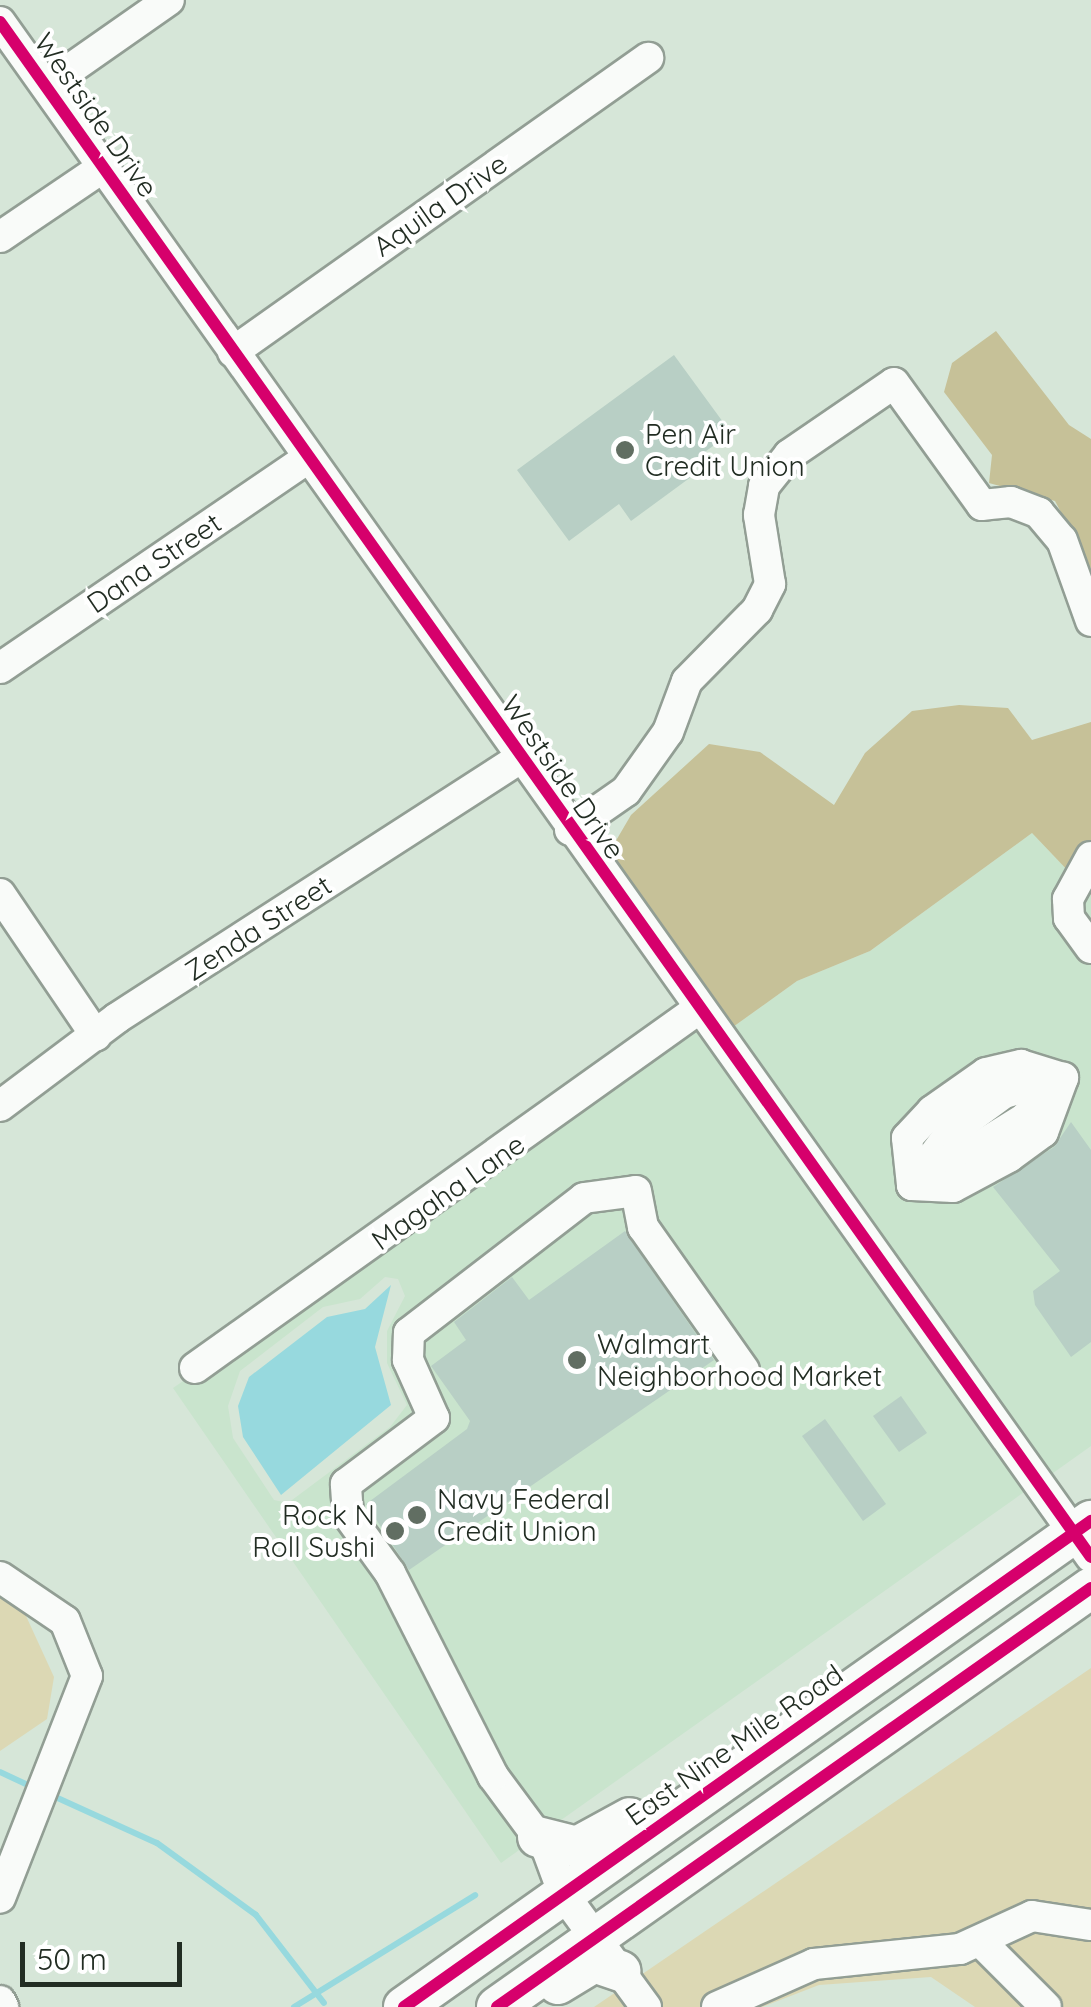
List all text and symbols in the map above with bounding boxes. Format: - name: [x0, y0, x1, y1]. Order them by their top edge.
- street label: Westside Drive: [27, 26, 165, 204]
- street label: Aquila Drive: [367, 147, 513, 263]
- place label: Pen Air Credit Union: [645, 417, 805, 483]
- marker: Pen Air Credit Union: [614, 439, 636, 461]
- street label: Dana Street: [81, 506, 227, 620]
- street label: Westside Drive: [494, 688, 632, 866]
- street label: Zenda Street: [178, 868, 338, 988]
- street label: Magaha Lane: [365, 1127, 531, 1257]
- place label: Walmart Neighborhood Market: [597, 1327, 882, 1393]
- marker: Walmart Neighborhood Market: [566, 1349, 588, 1371]
- place label: Navy Federal Credit Union: [437, 1482, 610, 1548]
- place label: Rock N Roll Sushi: [252, 1498, 375, 1564]
- marker: Navy Federal Credit Union: [406, 1504, 428, 1526]
- marker: Rock N Roll Sushi: [384, 1520, 406, 1542]
- street label: East Nine Mile Road: [619, 1657, 849, 1833]
- scale bar: [25, 1922, 188, 1984]
- text: 50 m: [37, 1940, 107, 1978]

